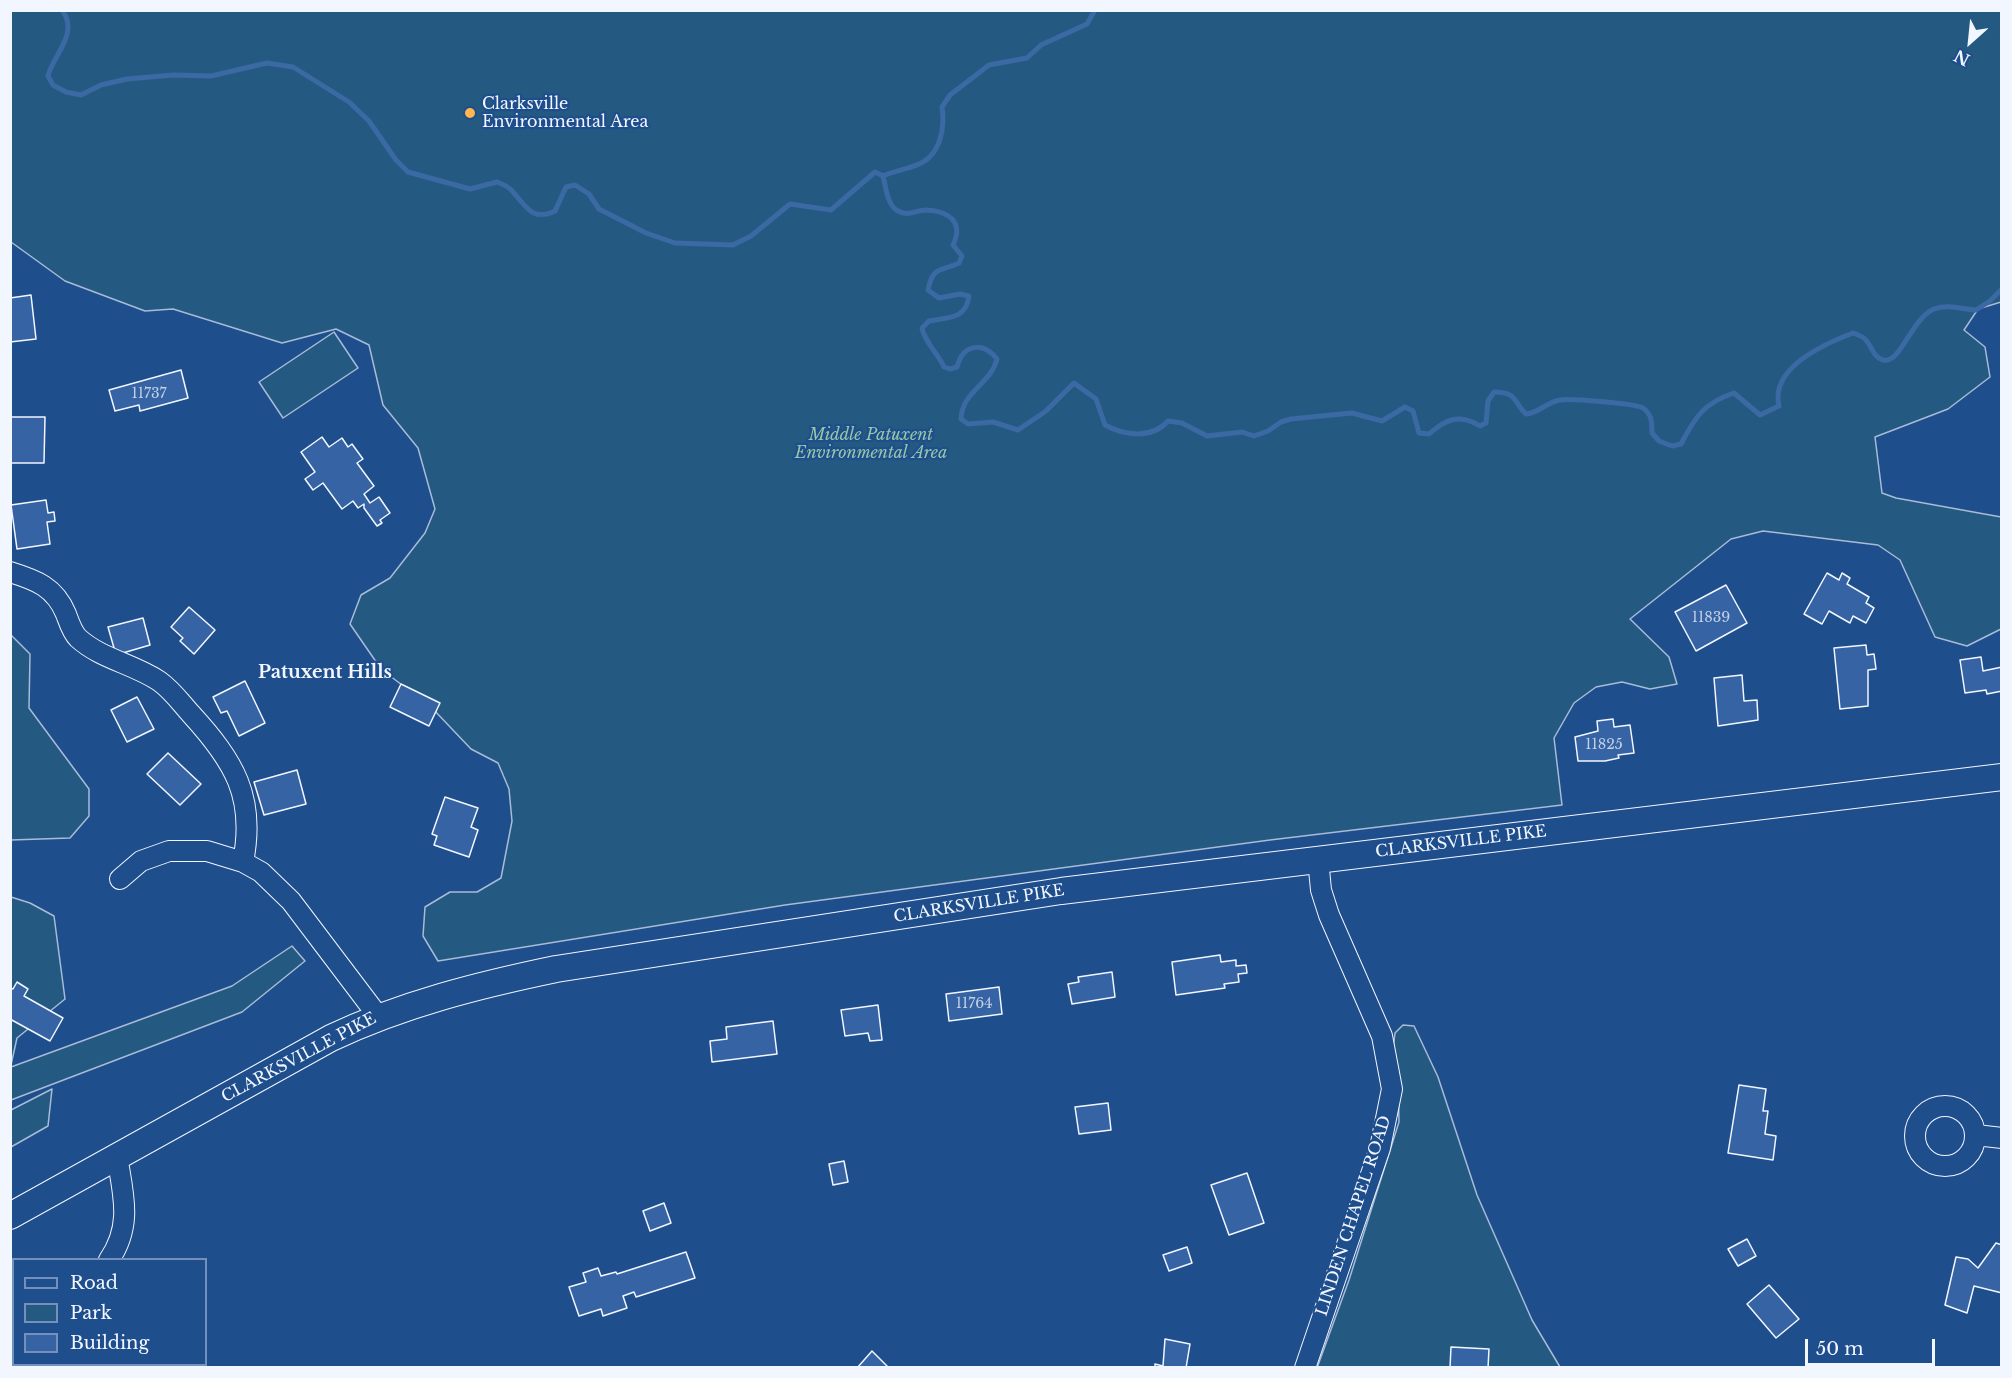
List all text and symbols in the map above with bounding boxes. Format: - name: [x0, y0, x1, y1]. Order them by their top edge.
- north arrow: [1940, 12, 2000, 72]
- text: N: [1951, 46, 1973, 70]
- place label: Clarksville Environmental Area: [482, 94, 648, 132]
- marker: Clarksville Environmental Area: [463, 106, 477, 120]
- house number: 11737: [131, 386, 167, 402]
- park label: Middle Patuxent Environmental Area: [795, 425, 947, 463]
- house number: 11839: [1692, 610, 1730, 626]
- district label: Patuxent Hills: [258, 662, 392, 684]
- house number: 11825: [1585, 737, 1623, 753]
- street label: CLARKSVILLE PIKE: [1374, 822, 1548, 862]
- street label: CLARKSVILLE PIKE: [892, 881, 1066, 927]
- house number: 11764: [956, 996, 992, 1012]
- street label: CLARKSVILLE PIKE: [218, 1009, 380, 1107]
- street label: LINDEN CHAPEL ROAD: [1312, 1113, 1396, 1319]
- legend: [12, 1258, 207, 1366]
- text: Road: [70, 1272, 118, 1294]
- text: Park: [70, 1302, 112, 1324]
- scale bar: [1808, 1327, 1938, 1365]
- text: Building: [70, 1332, 149, 1354]
- text: 50 m: [1816, 1338, 1864, 1360]

